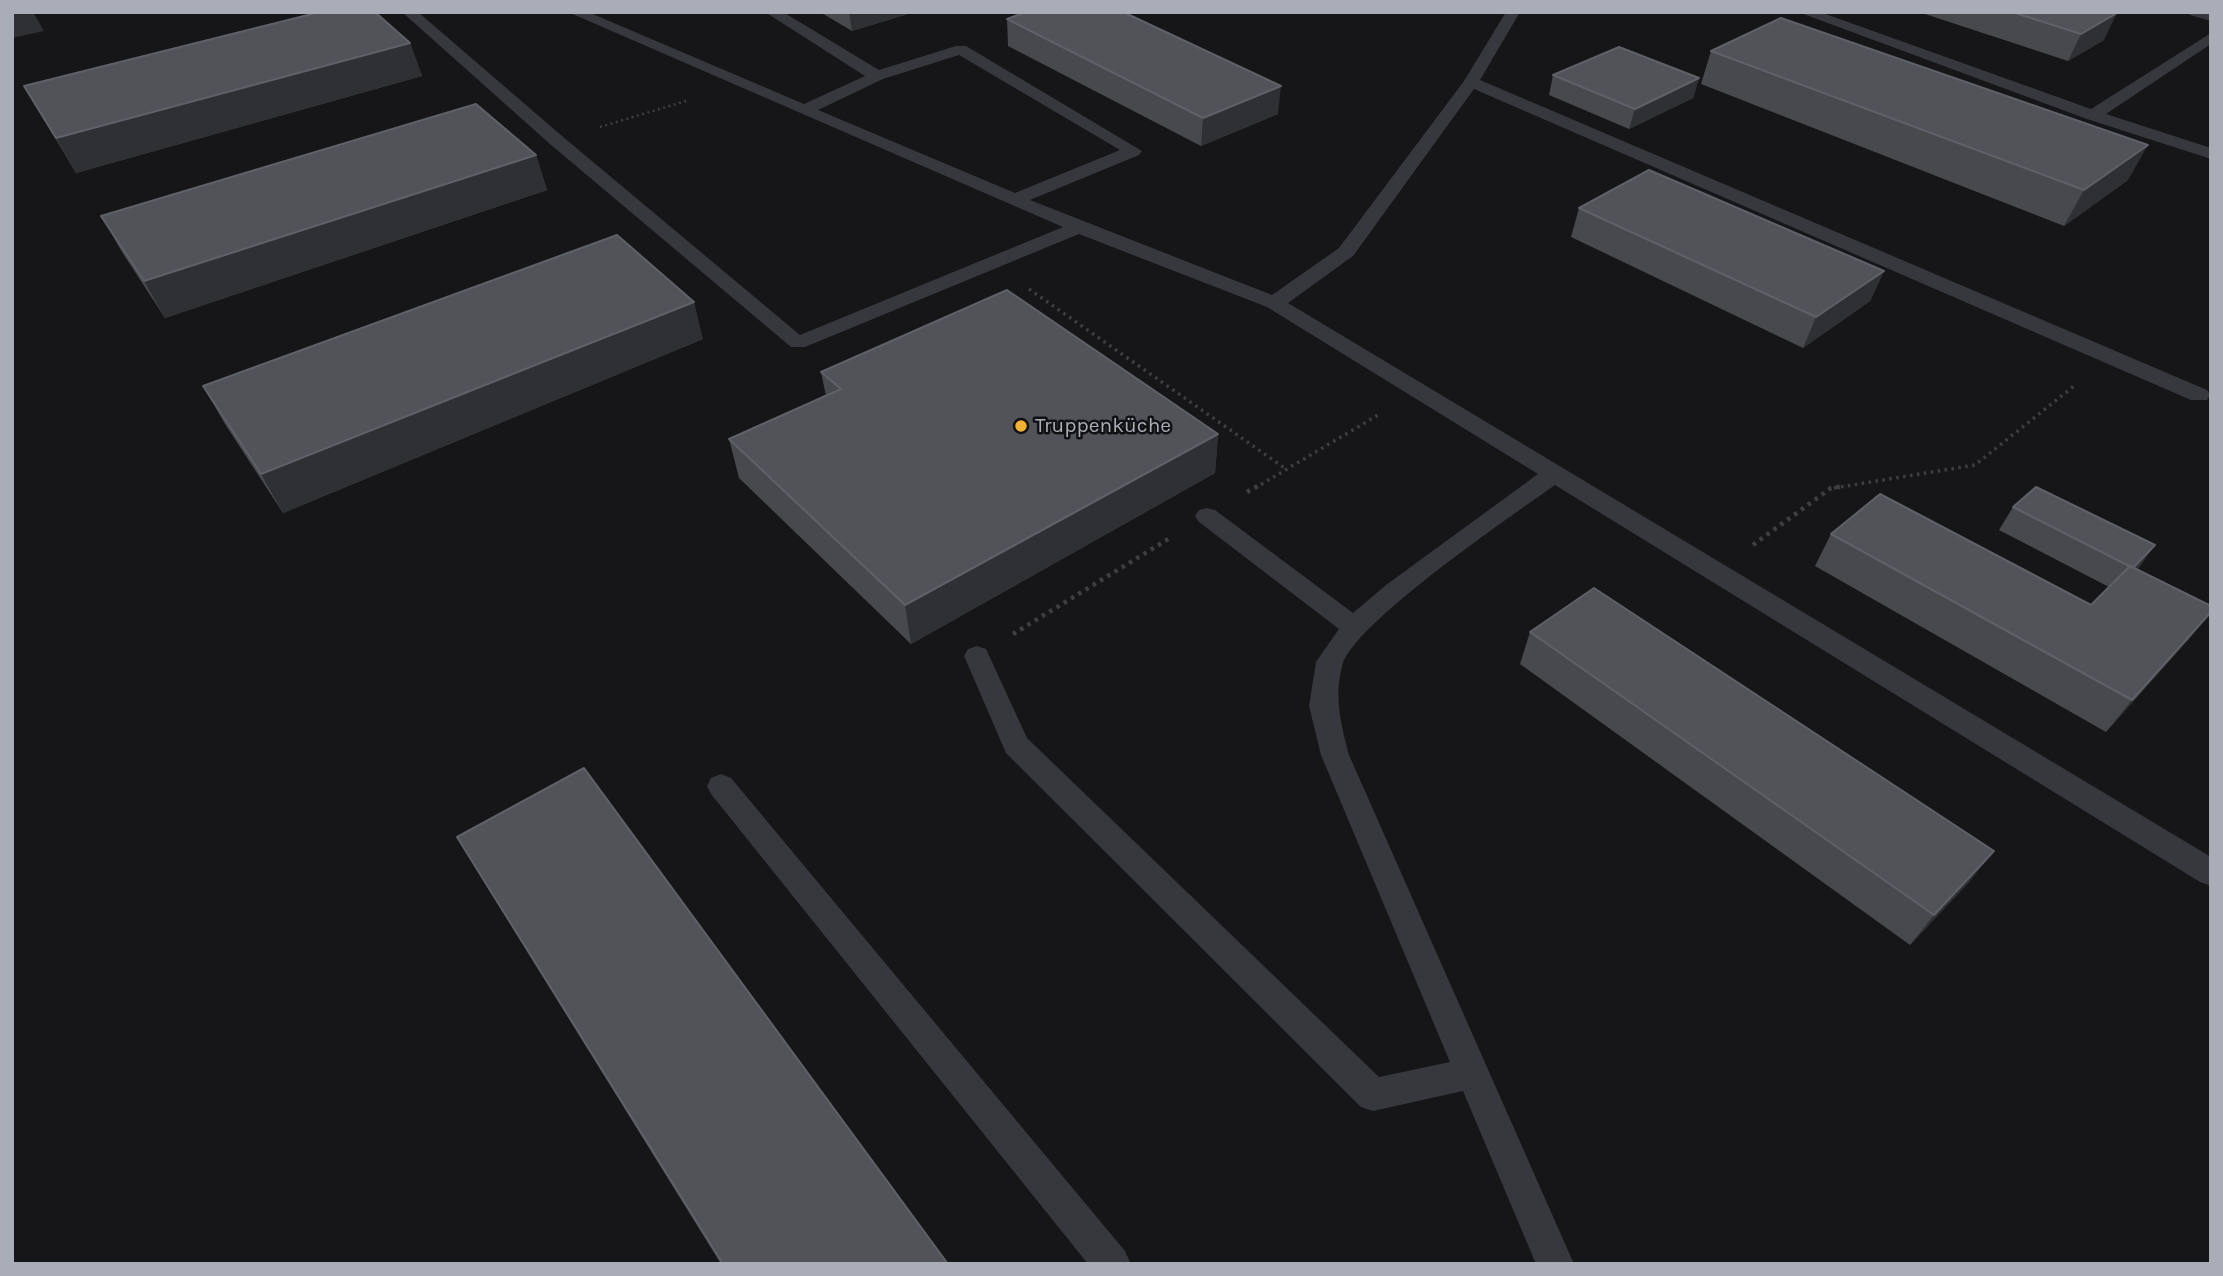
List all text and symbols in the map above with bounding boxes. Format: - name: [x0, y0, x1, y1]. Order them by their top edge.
- place label: Truppenküche: [1035, 413, 1171, 439]
- marker: Truppenküche: [1013, 418, 1029, 434]

